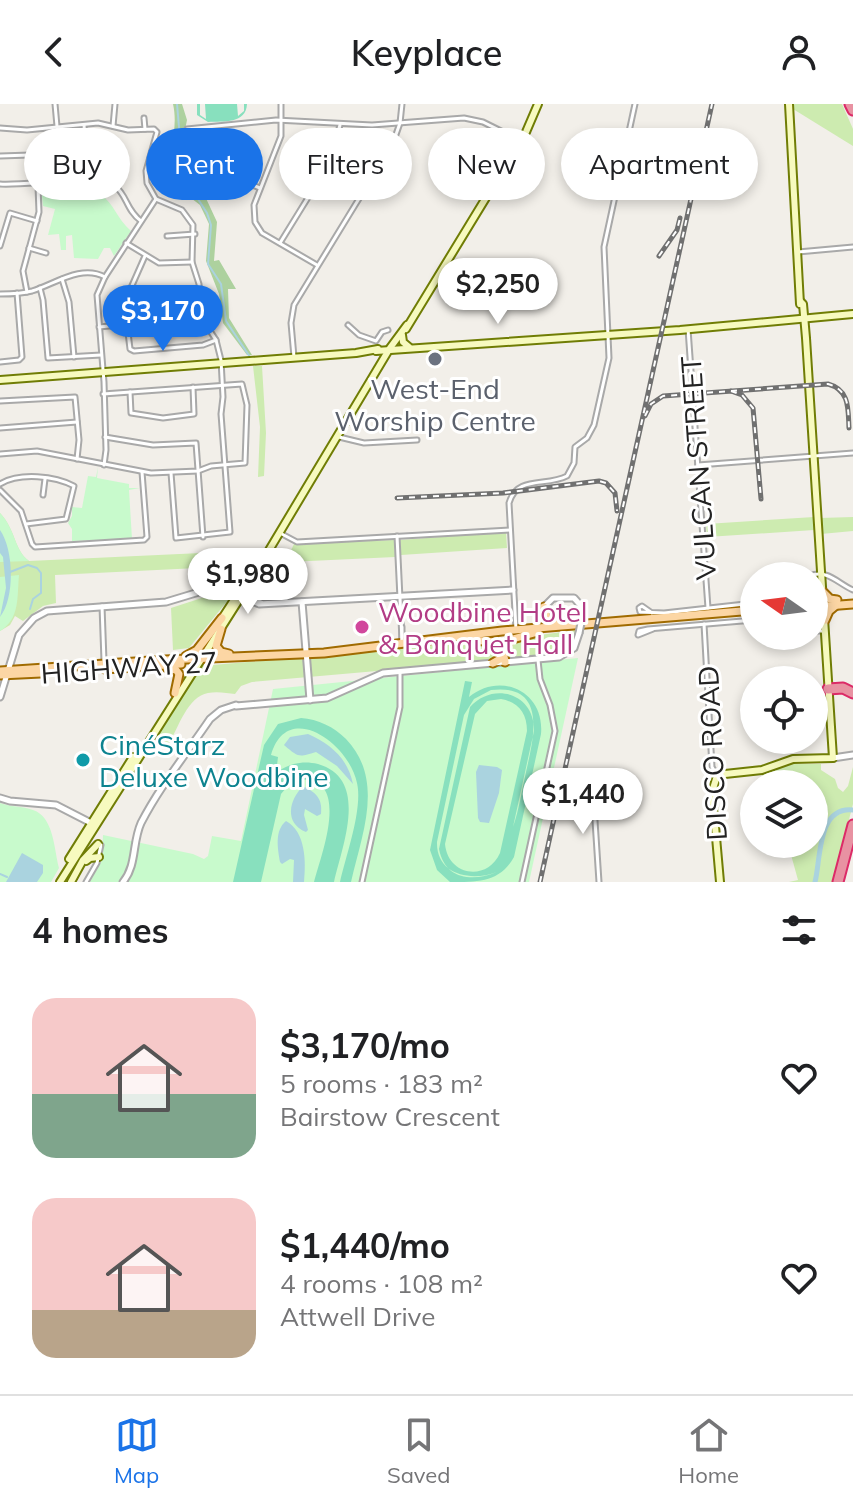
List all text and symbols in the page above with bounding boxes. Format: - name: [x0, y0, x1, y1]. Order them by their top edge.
- icon: back: [32, 30, 76, 74]
- text: Keyplace: [351, 30, 502, 75]
- icon: person: [777, 30, 821, 74]
- chip: Buy: [24, 128, 130, 200]
- chip: Rent: [146, 128, 263, 200]
- chip: Filters: [279, 128, 412, 200]
- chip: New: [428, 128, 545, 200]
- chip: Apartment: [561, 128, 758, 200]
- pin: $2,250: [433, 258, 563, 326]
- text: $2,250: [456, 267, 540, 300]
- pin: $3,170: [98, 285, 228, 353]
- text: $3,170: [121, 294, 205, 327]
- marker: West-End Worship Centre: [426, 350, 444, 368]
- street label: VULCAN STREET: [673, 355, 723, 581]
- place label: West-End Worship Centre: [334, 371, 536, 438]
- pin: $1,980: [183, 548, 313, 616]
- text: $1,980: [206, 557, 290, 590]
- north arrow: [740, 562, 828, 650]
- map controls: [740, 562, 828, 858]
- place label: Woodbine Hotel & Banquet Hall: [378, 594, 588, 661]
- marker: Woodbine Hotel & Banquet Hall: [353, 618, 371, 636]
- street label: HIGHWAY 27: [40, 643, 218, 691]
- street label: DISCO ROAD: [690, 665, 734, 841]
- button: locate: [740, 666, 828, 754]
- place label: CinéStarz Deluxe Woodbine: [99, 727, 329, 794]
- marker: CinéStarz Deluxe Woodbine: [74, 751, 92, 769]
- pin: $1,440: [518, 768, 648, 836]
- button: layers: [740, 770, 828, 858]
- text: $1,440: [541, 777, 625, 810]
- icon: filters: [777, 908, 821, 952]
- text: 4 homes: [32, 909, 169, 952]
- text: $3,170/mo: [280, 1024, 450, 1067]
- icon: home: [96, 1030, 192, 1126]
- icon: heart: [777, 1056, 821, 1100]
- text: 5 rooms · 183 m²: [280, 1067, 483, 1100]
- text: Bairstow Crescent: [280, 1100, 500, 1133]
- text: $1,440/mo: [280, 1224, 450, 1267]
- icon: home: [96, 1230, 192, 1326]
- icon: heart: [777, 1256, 821, 1300]
- text: 4 rooms · 108 m²: [280, 1267, 483, 1300]
- text: Attwell Drive: [280, 1300, 435, 1333]
- tab: Map: [114, 1413, 159, 1489]
- tab: Saved: [387, 1413, 451, 1489]
- tab: Home: [678, 1413, 739, 1489]

